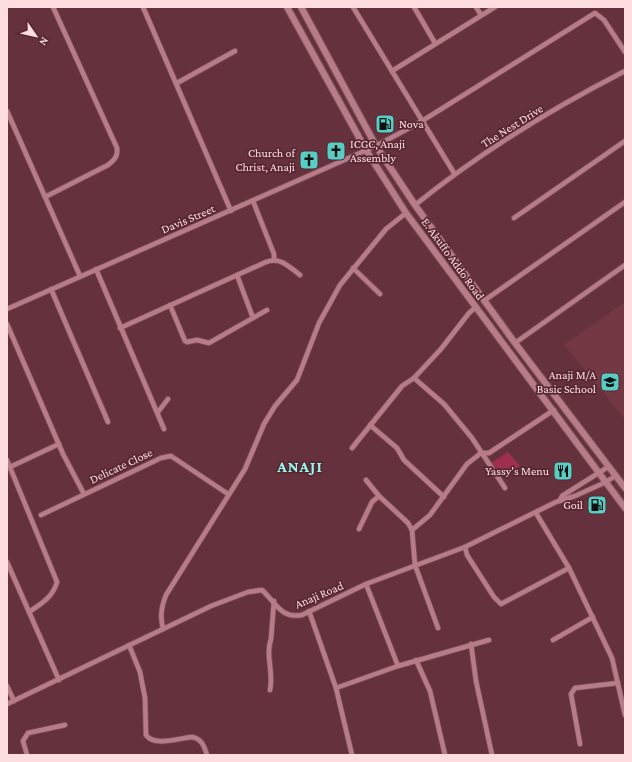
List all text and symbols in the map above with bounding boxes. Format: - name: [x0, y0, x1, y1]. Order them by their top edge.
- north arrow: [16, 16, 56, 56]
- text: N: [37, 35, 51, 48]
- street label: The Nest Drive: [478, 101, 546, 151]
- fuel station icon: Nova: [374, 113, 396, 135]
- place label: Nova: [399, 117, 424, 131]
- place label: ICGC, Anaji Assembly: [350, 137, 405, 165]
- church icon: ICGC, Anaji Assembly: [325, 140, 347, 162]
- place label: Church of Christ, Anaji: [236, 146, 296, 174]
- church icon: Church of Christ, Anaji: [298, 149, 320, 171]
- street label: Davis Street: [159, 201, 218, 237]
- street label: E. Akuffo Addo Road: [419, 215, 488, 303]
- place label: Anaji M/A Basic School: [537, 368, 596, 396]
- school or university icon: Anaji M/A Basic School: [599, 371, 621, 393]
- street label: Delicate Close: [87, 445, 155, 487]
- district label: ANAJI: [276, 458, 323, 475]
- restaurant icon: Yassy's Menu: [552, 460, 574, 482]
- place label: Yassy's Menu: [485, 464, 550, 478]
- fuel station icon: Goil: [586, 494, 608, 516]
- place label: Goil: [563, 498, 583, 512]
- street label: Anaji Road: [293, 578, 346, 611]

